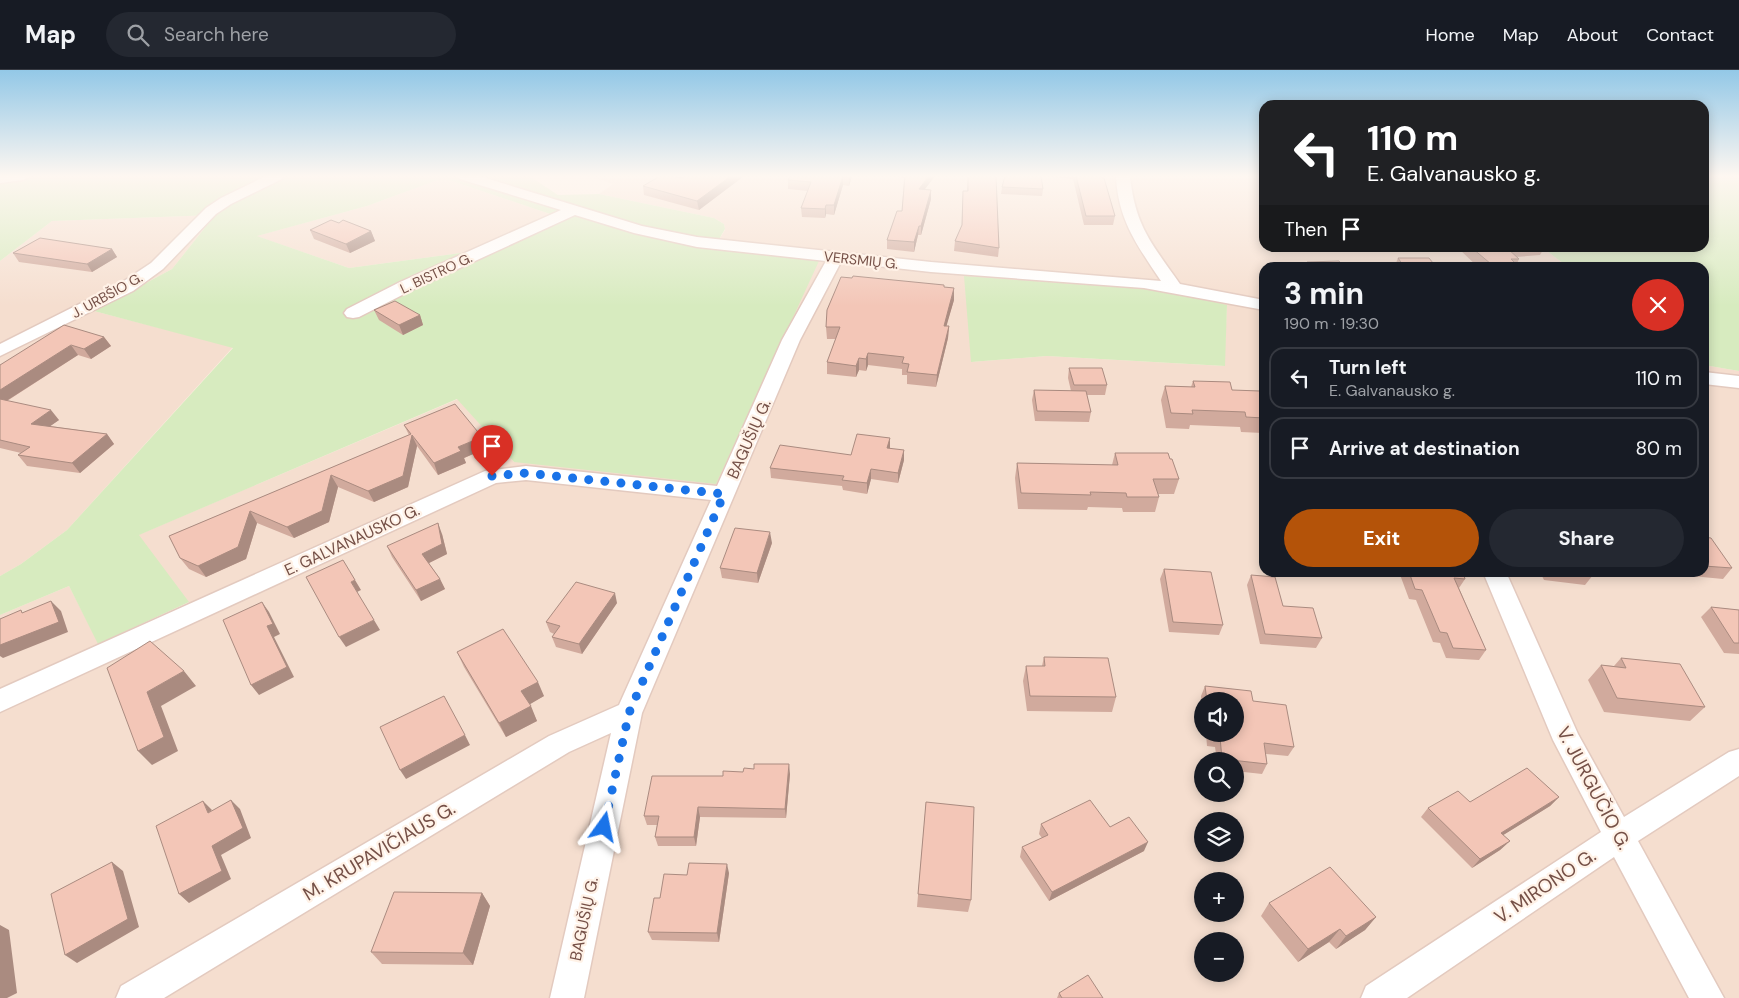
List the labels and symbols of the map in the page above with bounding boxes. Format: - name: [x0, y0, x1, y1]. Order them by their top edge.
- street label: VERSMIŲ G.: [823, 247, 899, 273]
- street label: L. BISTRO G.: [397, 248, 475, 298]
- street label: J. URBŠIO G.: [68, 268, 146, 322]
- street label: BAGUŠIŲ G.: [722, 396, 776, 482]
- pin: [471, 425, 513, 476]
- street label: E. GALVANAUSKO G.: [281, 499, 423, 581]
- street label: V. JURGUČIO G.: [1551, 722, 1637, 854]
- street label: M. KRUPAVIČIAUS G.: [298, 796, 460, 906]
- position arrow: [577, 800, 629, 852]
- street label: V. MIRONO G.: [1489, 843, 1601, 929]
- street label: BAGUŠIŲ G.: [565, 875, 603, 963]

